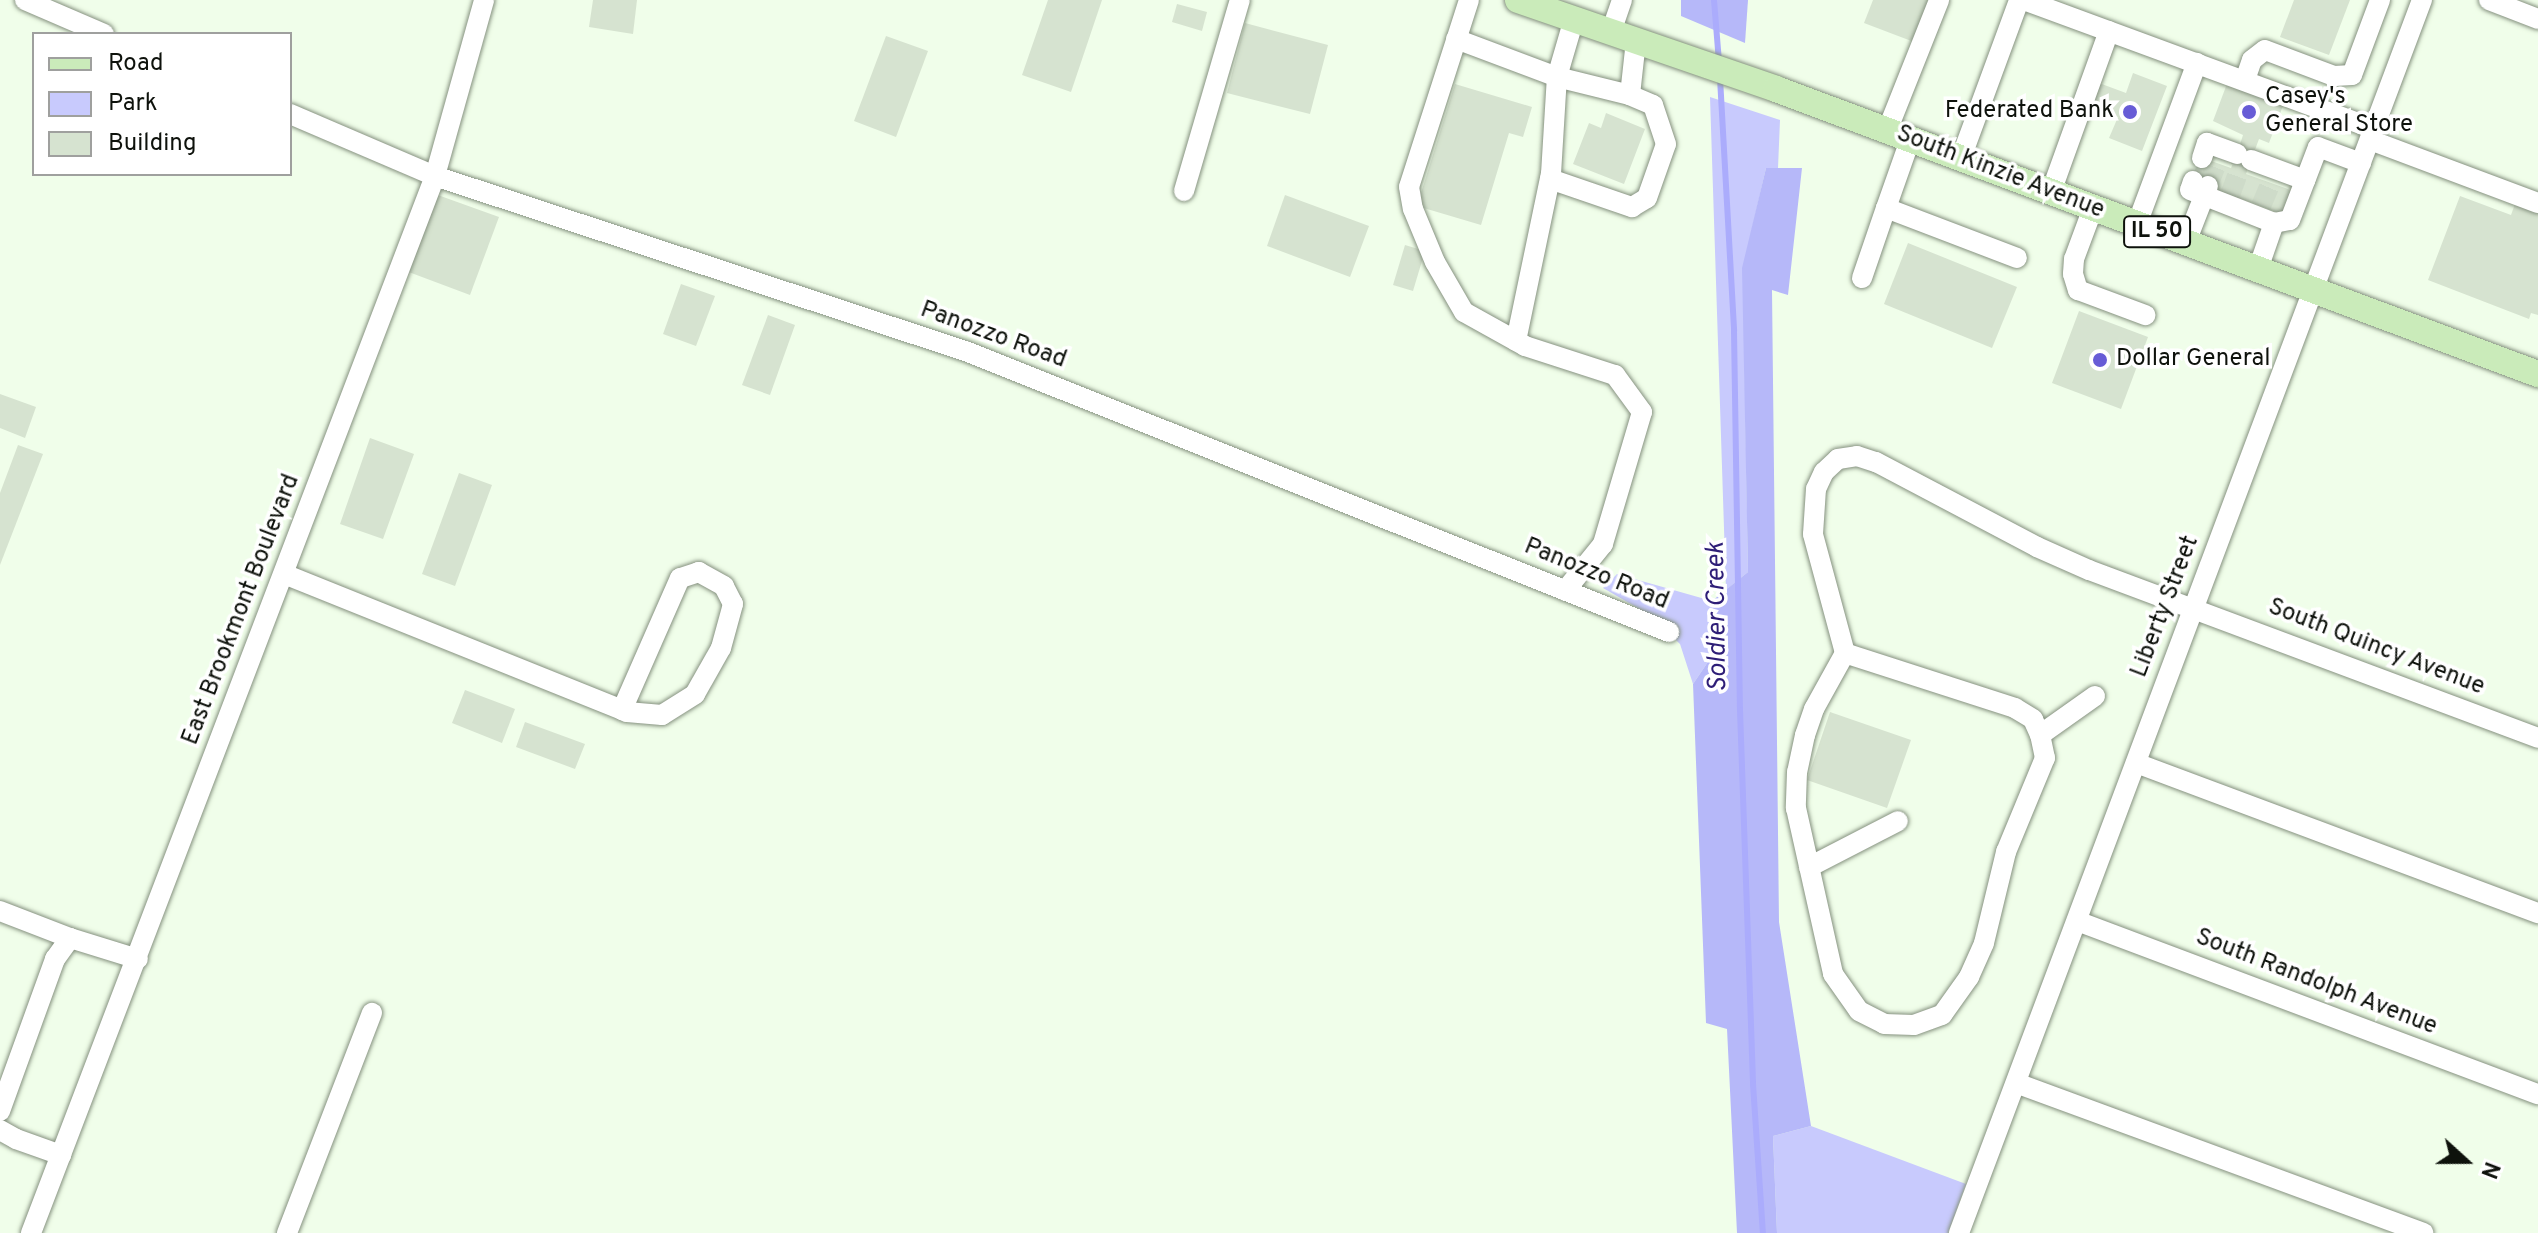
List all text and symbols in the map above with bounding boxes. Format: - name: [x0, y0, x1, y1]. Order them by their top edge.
- legend: [32, 32, 292, 176]
- text: Road: [108, 49, 164, 79]
- place label: Casey's General Store: [2265, 84, 2413, 140]
- text: Park: [108, 89, 158, 119]
- place label: Federated Bank: [1945, 98, 2114, 126]
- marker: Federated Bank: [2121, 103, 2139, 121]
- marker: Casey's General Store: [2240, 103, 2258, 121]
- street label: South Kinzie Avenue: [1892, 120, 2108, 226]
- text: Building: [108, 129, 197, 159]
- road number: IL 50: [2121, 214, 2193, 250]
- street label: Panozzo Road: [916, 296, 1070, 376]
- place label: Dollar General: [2116, 346, 2270, 374]
- marker: Dollar General: [2091, 351, 2109, 369]
- street label: East Brookmont Boulevard: [177, 471, 307, 749]
- street label: Liberty Street: [2126, 532, 2206, 682]
- street label: Panozzo Road: [1520, 533, 1672, 617]
- water label: Soldier Creek: [1701, 542, 1735, 692]
- street label: South Quincy Avenue: [2263, 593, 2489, 703]
- street label: South Randolph Avenue: [2191, 923, 2441, 1043]
- north arrow: [2426, 1121, 2506, 1201]
- text: N: [2473, 1158, 2504, 1182]

